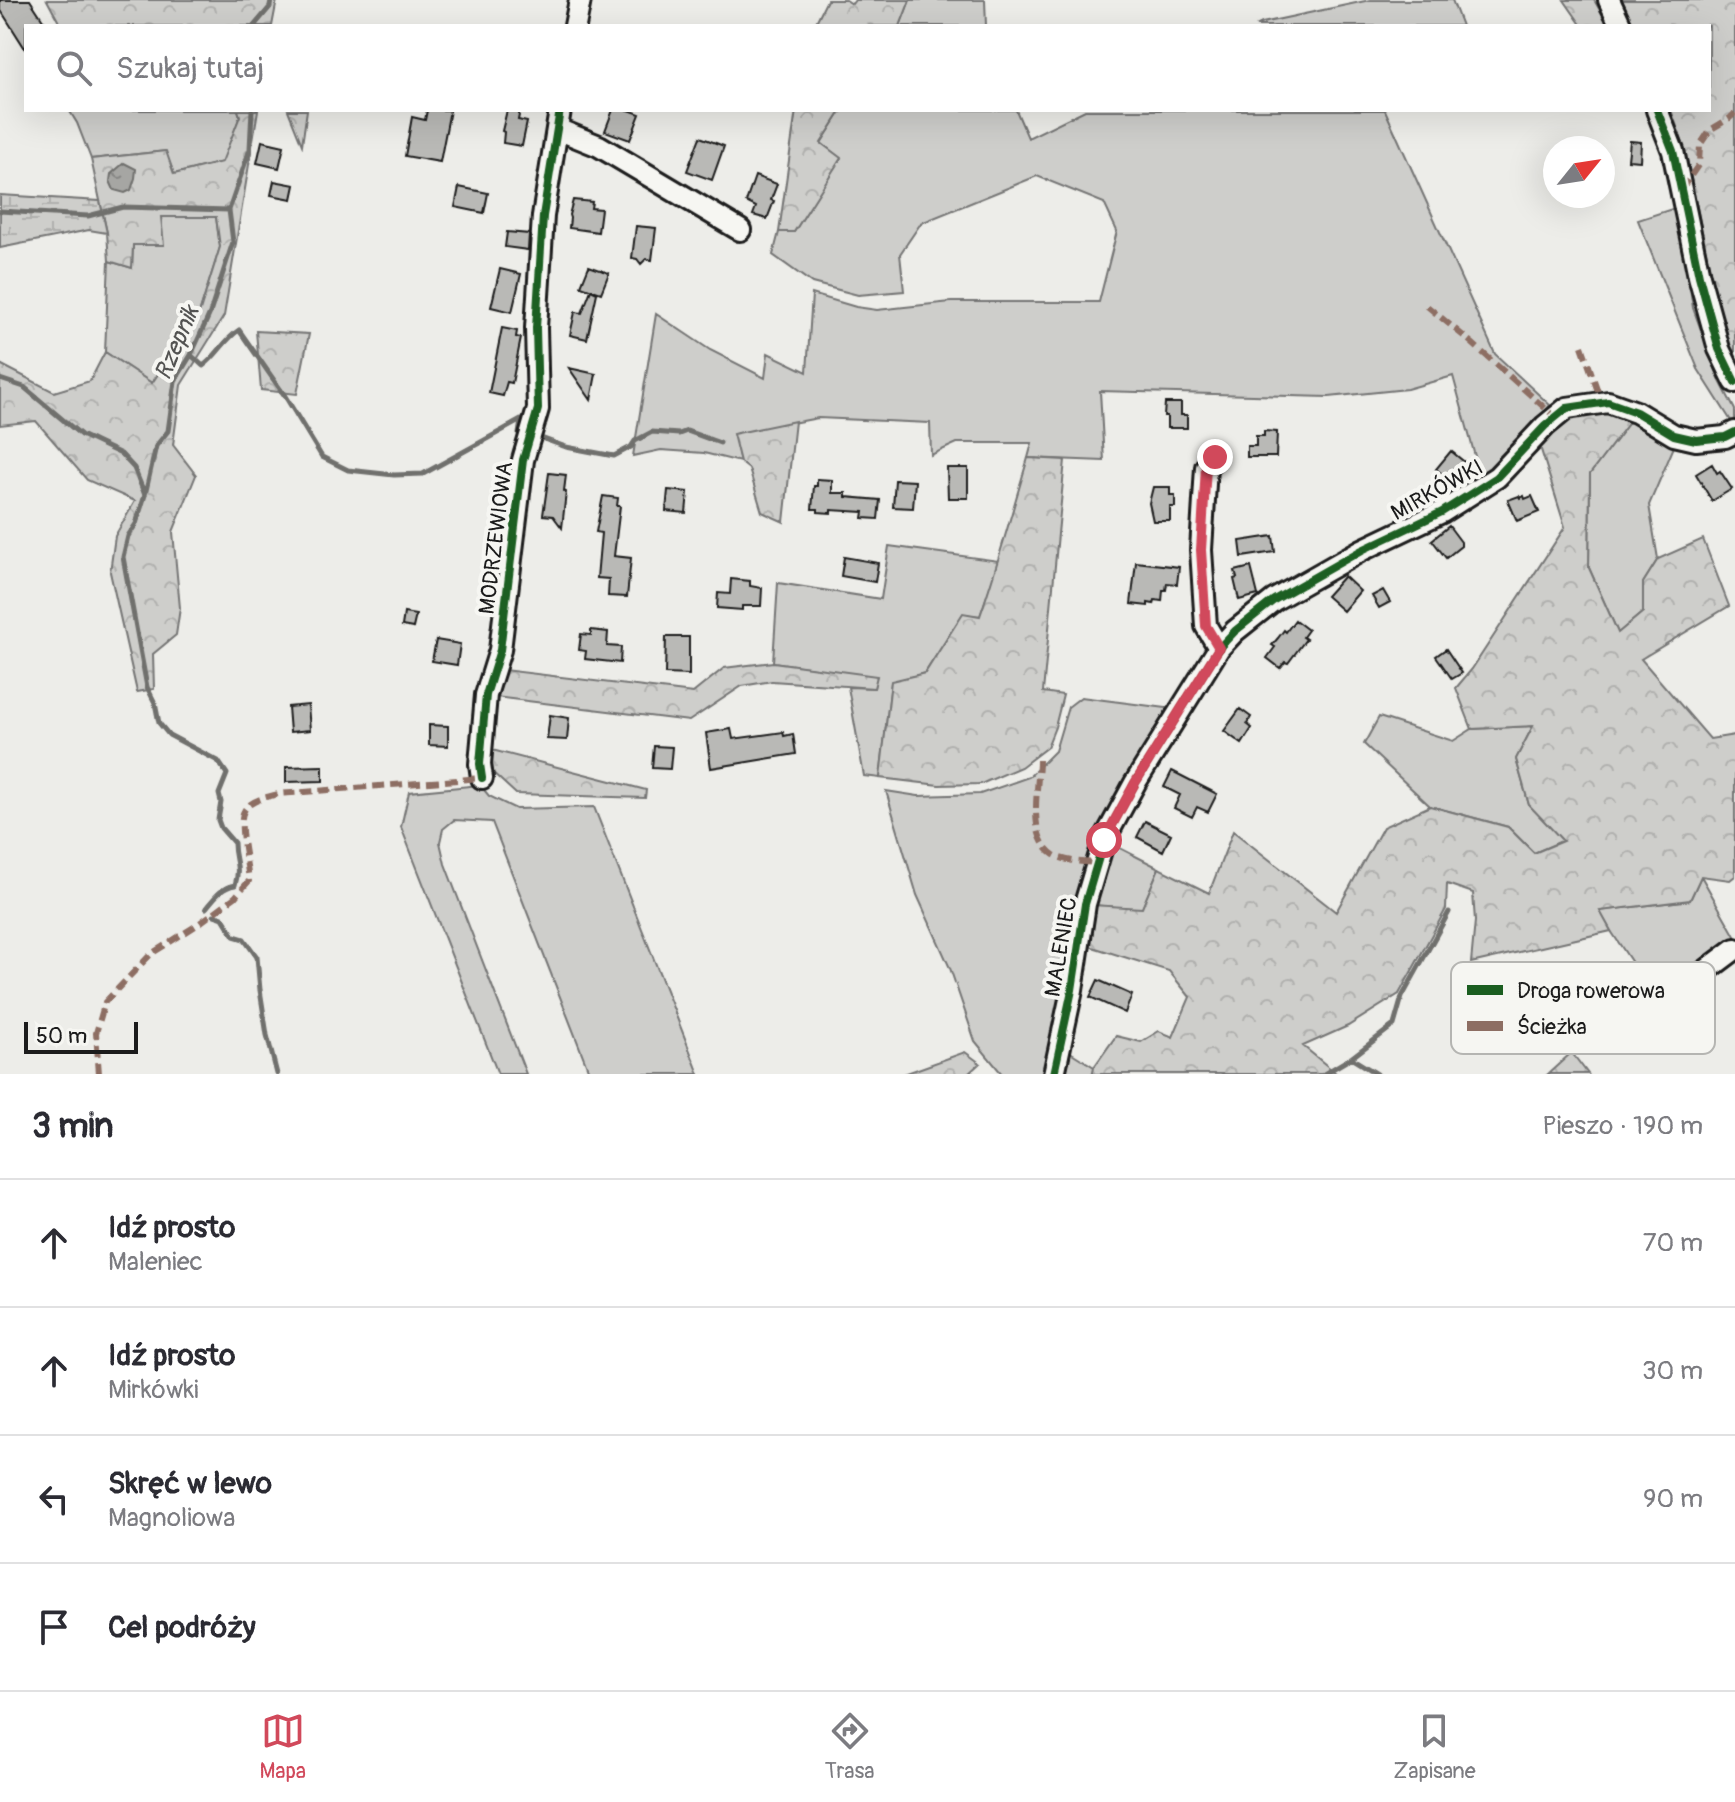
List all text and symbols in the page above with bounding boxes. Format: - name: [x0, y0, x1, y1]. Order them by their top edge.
- search box: [24, 24, 1711, 112]
- icon: search: [52, 46, 96, 90]
- text: Szukaj tutaj: [116, 50, 264, 87]
- north arrow: [1543, 136, 1615, 208]
- water label: Rzepnik: [149, 300, 206, 384]
- route end: [1197, 439, 1233, 475]
- street label: MIRKÓWKI: [1386, 453, 1488, 527]
- street label: MODRZEWIOWA: [473, 460, 519, 616]
- route start: [1086, 822, 1122, 858]
- street label: MALENIEC: [1038, 895, 1084, 999]
- legend: [1451, 962, 1715, 1054]
- text: Droga rowerowa: [1517, 977, 1665, 1005]
- text: Ścieżka: [1517, 1013, 1587, 1041]
- scale bar: [24, 1018, 138, 1054]
- text: 50 m: [36, 1022, 87, 1050]
- text: 3 min: [32, 1105, 114, 1148]
- text: Pieszo · 190 m: [1542, 1110, 1703, 1142]
- text: Idź prosto: [108, 1209, 235, 1246]
- icon: ahead: [32, 1221, 76, 1265]
- text: 70 m: [1643, 1227, 1703, 1259]
- text: Maleniec: [108, 1246, 203, 1278]
- text: Idź prosto: [108, 1337, 235, 1374]
- icon: ahead: [32, 1349, 76, 1393]
- text: 30 m: [1642, 1355, 1703, 1387]
- text: Mirkówki: [108, 1374, 199, 1406]
- text: Skręć w lewo: [108, 1465, 272, 1502]
- icon: left: [32, 1477, 76, 1521]
- text: 90 m: [1643, 1483, 1703, 1515]
- text: Magnoliowa: [108, 1502, 235, 1534]
- icon: arrive: [32, 1605, 76, 1649]
- text: Cel podróży: [108, 1609, 256, 1646]
- tab: Mapa: [259, 1709, 306, 1785]
- tab: Trasa: [825, 1709, 875, 1785]
- tab: Zapisane: [1393, 1709, 1476, 1785]

